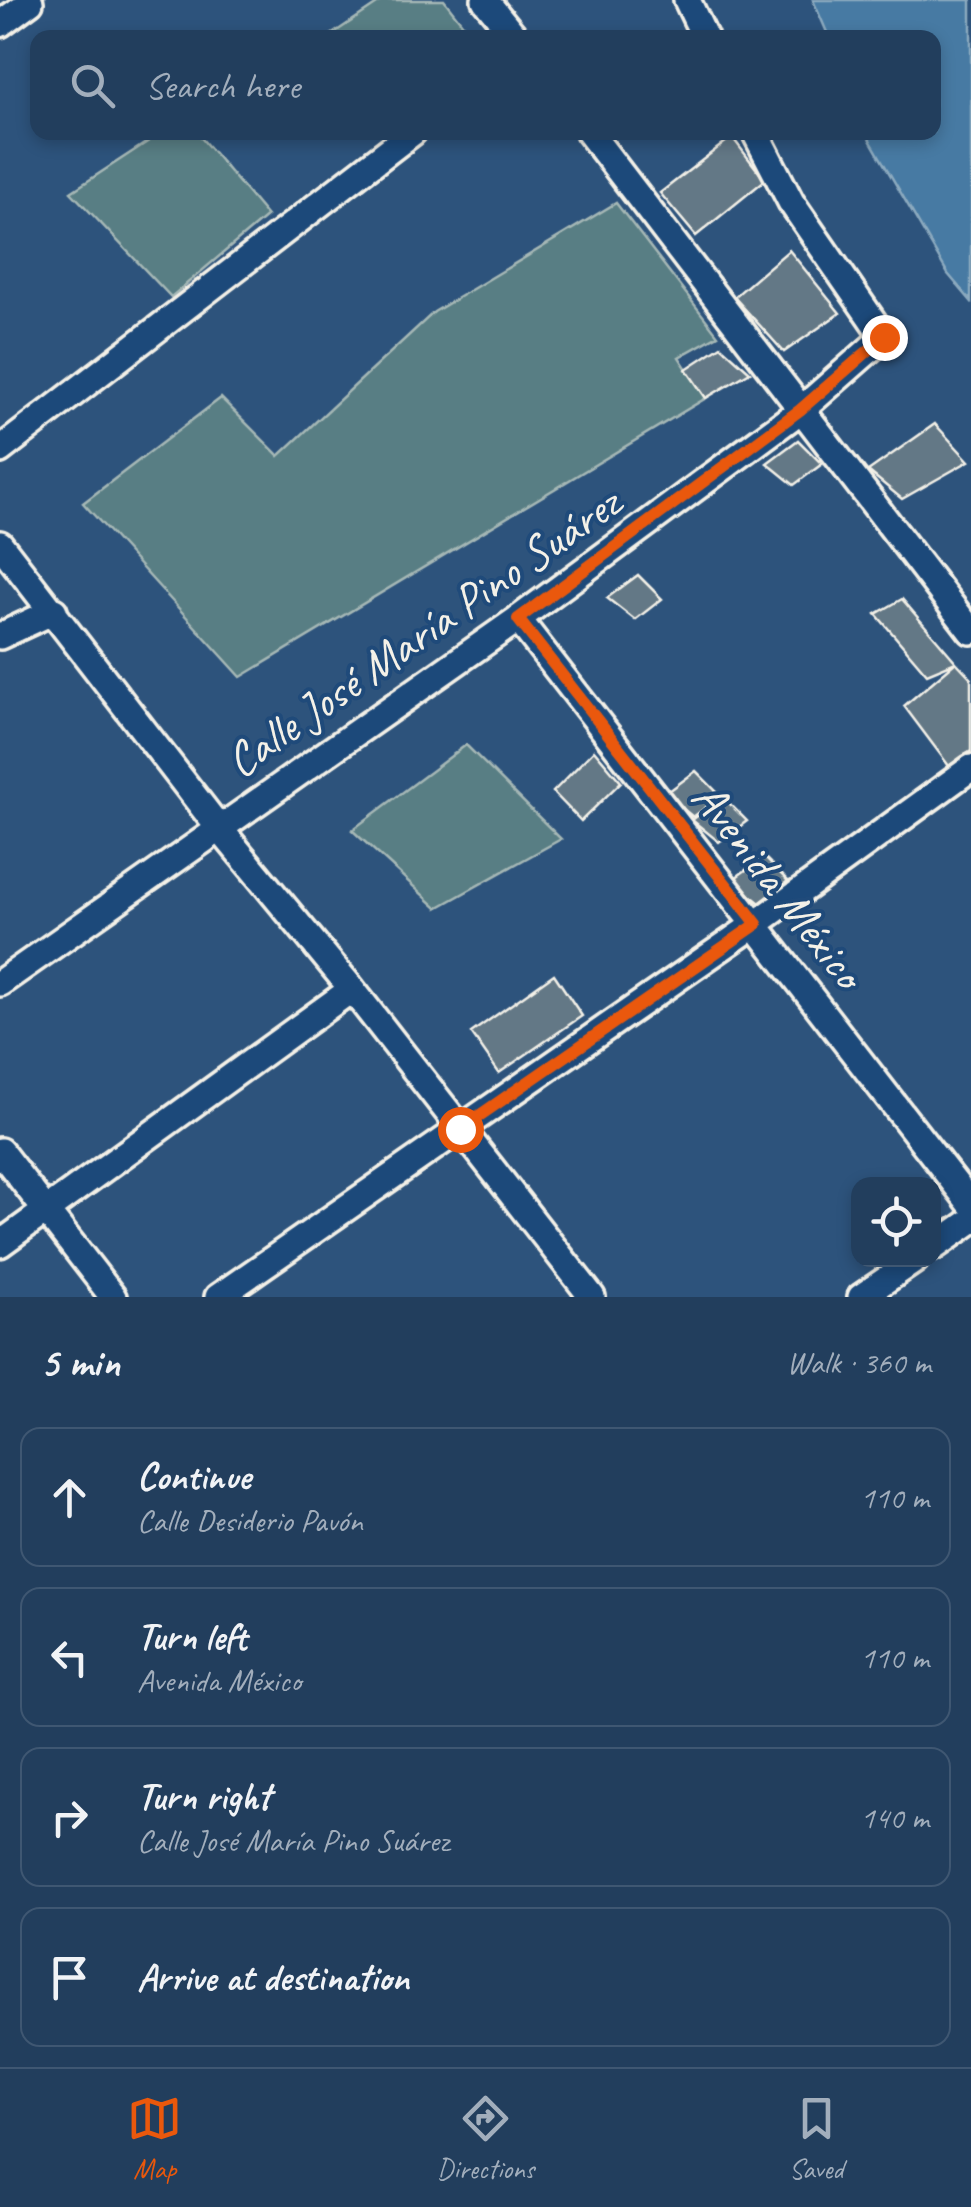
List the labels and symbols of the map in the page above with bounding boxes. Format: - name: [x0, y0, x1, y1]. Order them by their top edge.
- route end: [862, 315, 908, 361]
- street label: Calle José María Pino Suárez: [214, 471, 635, 791]
- street label: Avenida México: [679, 769, 881, 1004]
- route start: [438, 1107, 484, 1153]

